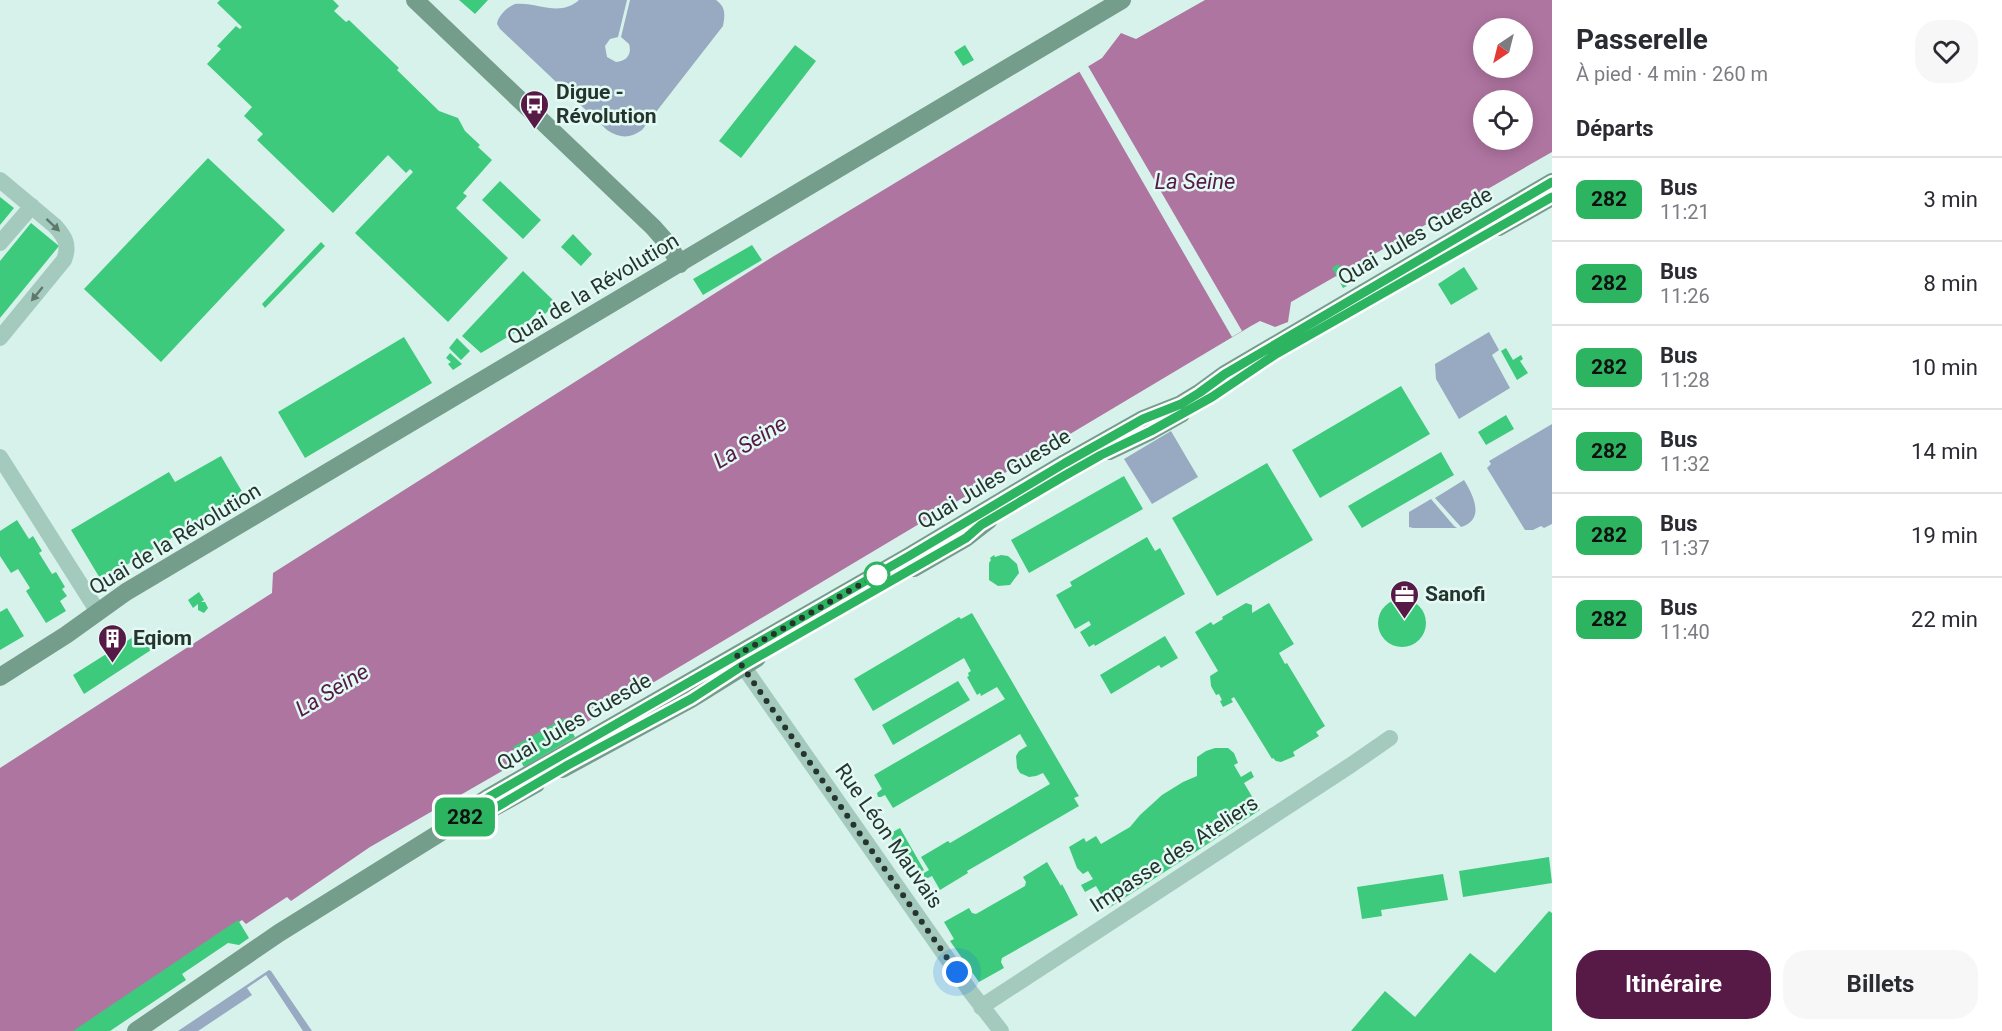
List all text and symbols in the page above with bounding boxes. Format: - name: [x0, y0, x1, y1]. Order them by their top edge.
- north arrow: [1473, 18, 1533, 78]
- map controls: [1473, 18, 1533, 150]
- button: heart: [1915, 20, 1978, 83]
- text: Passerelle: [1576, 23, 1708, 56]
- text: À pied · 4 min · 260 m: [1576, 62, 1768, 86]
- place label: Digue - Révolution: [556, 80, 657, 128]
- bus stop icon: Digue - Révolution: [519, 88, 551, 130]
- button: locate: [1473, 90, 1533, 150]
- text: Départs: [1576, 116, 1654, 141]
- water label: La Seine: [1155, 169, 1235, 194]
- text: Bus: [1660, 175, 1698, 200]
- street label: Quai Jules Guesde: [1334, 182, 1496, 290]
- text: 282: [1591, 187, 1627, 211]
- text: 3 min: [1923, 187, 1978, 212]
- text: 11:21: [1660, 200, 1710, 224]
- one-way arrow: [45, 217, 59, 231]
- street label: Quai de la Révolution: [503, 228, 683, 350]
- text: Bus: [1660, 259, 1698, 284]
- text: 282: [1591, 271, 1627, 295]
- text: 8 min: [1923, 271, 1978, 296]
- text: 11:26: [1660, 284, 1710, 308]
- one-way arrow: [31, 286, 43, 301]
- text: Bus: [1660, 343, 1698, 368]
- text: 282: [1591, 355, 1627, 379]
- text: 10 min: [1911, 355, 1978, 380]
- text: 11:28: [1660, 368, 1710, 392]
- water label: La Seine: [709, 410, 791, 474]
- street label: Quai Jules Guesde: [913, 424, 1075, 534]
- text: Bus: [1660, 427, 1698, 452]
- text: 282: [1591, 439, 1627, 463]
- text: 14 min: [1911, 439, 1978, 464]
- text: 11:32: [1660, 452, 1710, 476]
- street label: Quai de la Révolution: [85, 478, 265, 600]
- text: Bus: [1660, 511, 1698, 536]
- text: 282: [1591, 523, 1627, 547]
- text: 19 min: [1911, 523, 1978, 548]
- text: 11:37: [1660, 536, 1710, 560]
- unlabelled marker: [864, 562, 890, 588]
- office icon: Sanofi: [1388, 578, 1420, 620]
- place label: Sanofi: [1425, 582, 1486, 606]
- text: Bus: [1660, 595, 1698, 620]
- text: 282: [1591, 607, 1627, 631]
- text: 22 min: [1911, 607, 1978, 632]
- text: 11:40: [1660, 620, 1710, 644]
- building icon: Eqiom: [96, 622, 128, 664]
- place label: Eqiom: [133, 626, 192, 650]
- water label: La Seine: [291, 658, 373, 722]
- street label: Quai Jules Guesde: [493, 668, 655, 776]
- street label: Rue Léon Mauvais: [830, 759, 948, 913]
- street label: Impasse des Ateliers: [1086, 791, 1262, 917]
- line badge: 282: [430, 798, 500, 836]
- text: 282: [447, 805, 483, 829]
- button: Itinéraire: [1576, 950, 1771, 1019]
- button: Billets: [1783, 950, 1978, 1019]
- your location: [942, 957, 972, 987]

